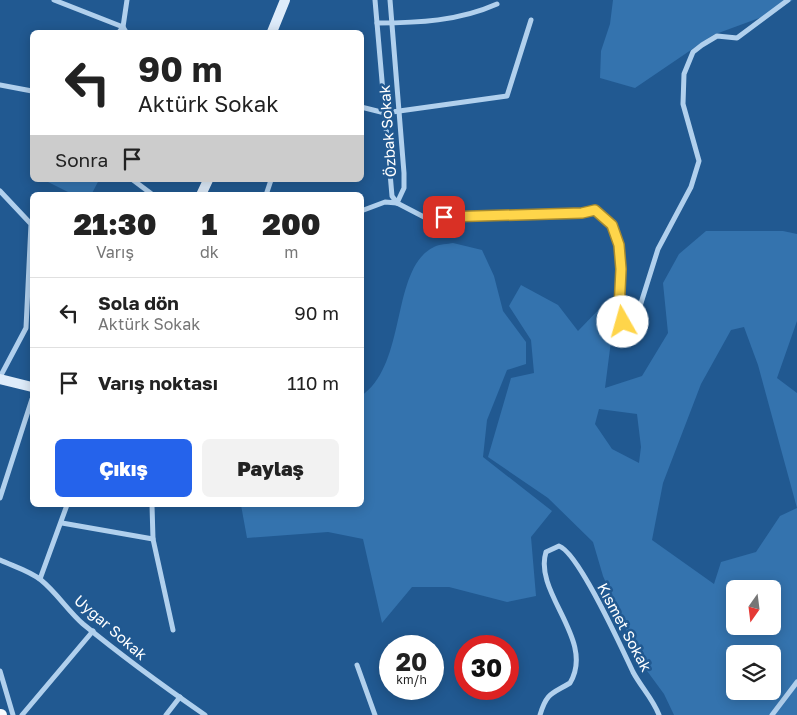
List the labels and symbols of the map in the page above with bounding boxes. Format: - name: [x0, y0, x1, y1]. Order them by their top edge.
- street label: Özbak Sokak: [375, 84, 399, 178]
- pin: [423, 196, 465, 238]
- position arrow: [596, 295, 648, 347]
- street label: Kısmet Sokak: [594, 580, 656, 675]
- north arrow: [726, 580, 781, 635]
- street label: Uygar Sokak: [71, 591, 151, 664]
- speed limit sign: 30: [454, 635, 519, 700]

